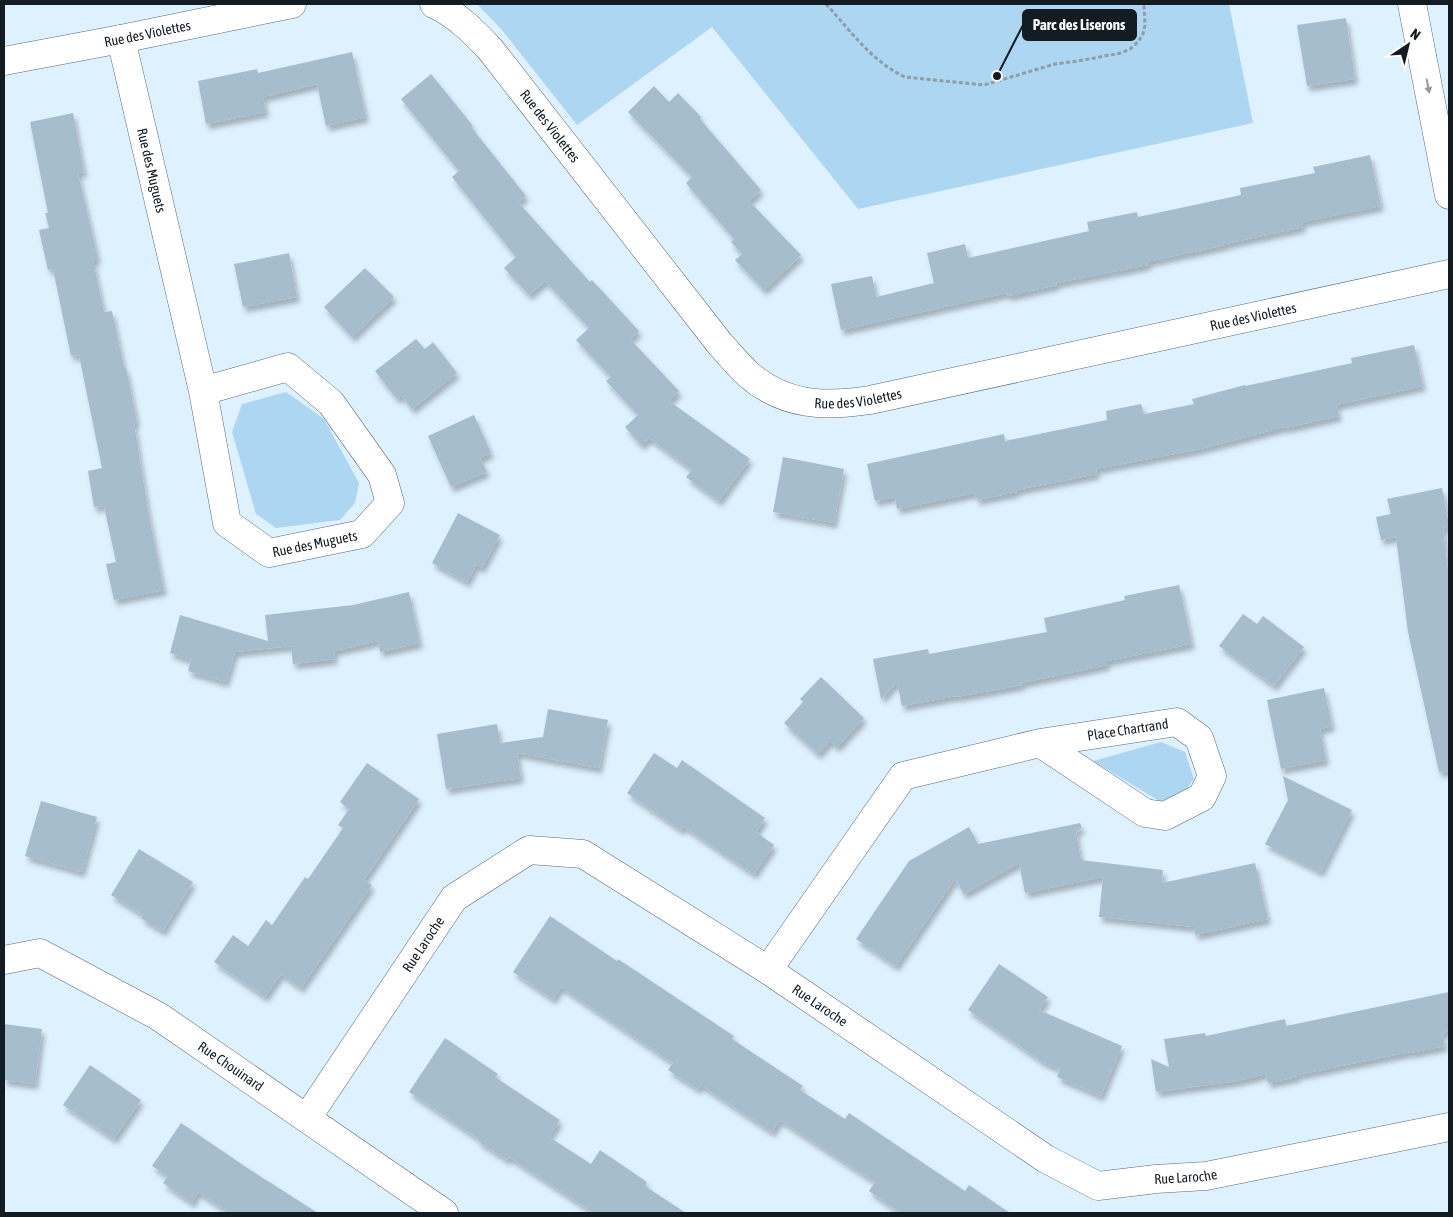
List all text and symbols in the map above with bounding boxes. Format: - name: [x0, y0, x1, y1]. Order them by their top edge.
- callout: Parc des Liserons: [1023, 10, 1136, 40]
- text: Parc des Liserons: [1033, 16, 1126, 33]
- street label: Rue des Violettes: [103, 17, 192, 50]
- north arrow: [1383, 20, 1433, 70]
- text: N: [1407, 25, 1423, 43]
- one-way arrow: [1425, 78, 1433, 94]
- street label: Rue des Violettes: [517, 87, 583, 166]
- street label: Rue des Muguets: [134, 127, 169, 214]
- street label: Rue des Violettes: [1209, 299, 1298, 334]
- street label: Rue des Violettes: [814, 385, 903, 412]
- street label: Rue des Muguets: [271, 527, 359, 560]
- street label: Place Chartrand: [1086, 715, 1169, 744]
- street label: Rue Laroche: [399, 914, 447, 975]
- street label: Rue Laroche: [789, 981, 851, 1030]
- street label: Rue Chouinard: [195, 1038, 267, 1094]
- street label: Rue Laroche: [1154, 1166, 1218, 1187]

